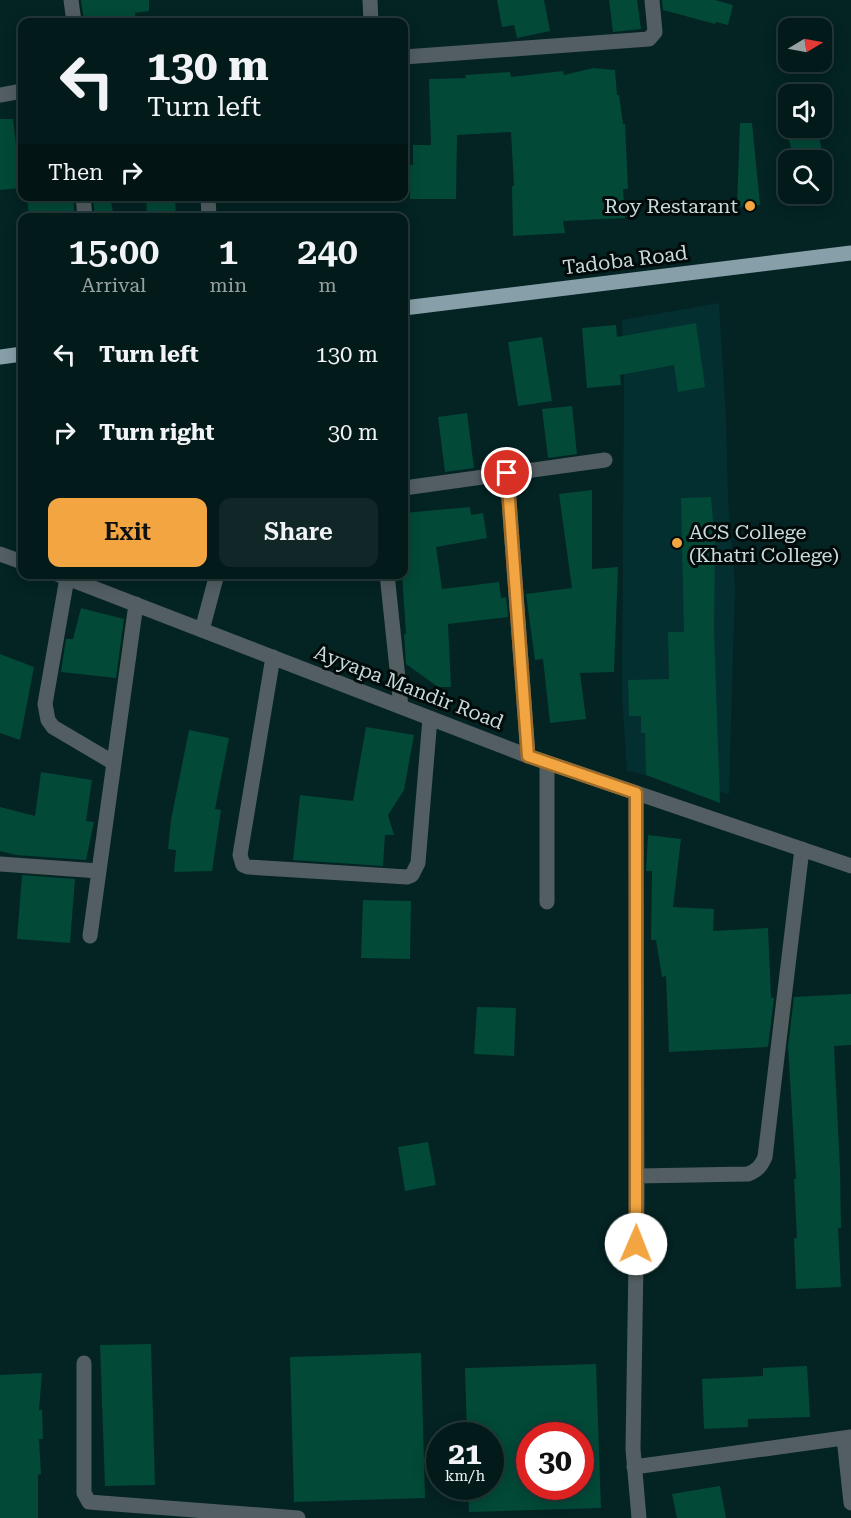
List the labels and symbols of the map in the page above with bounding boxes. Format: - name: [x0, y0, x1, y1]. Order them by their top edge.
- north arrow: [778, 18, 832, 72]
- place label: Roy Restarant: [604, 194, 739, 218]
- marker: Roy Restarant: [743, 199, 757, 213]
- street label: Tadoba Road: [561, 240, 689, 280]
- pin: [481, 447, 532, 498]
- place label: ACS College (Khatri College): [689, 520, 839, 567]
- marker: ACS College (Khatri College): [670, 536, 684, 550]
- street label: Ayyapa Mandir Road: [311, 640, 507, 734]
- position arrow: [604, 1212, 668, 1276]
- speed limit sign: 30: [516, 1422, 594, 1500]

